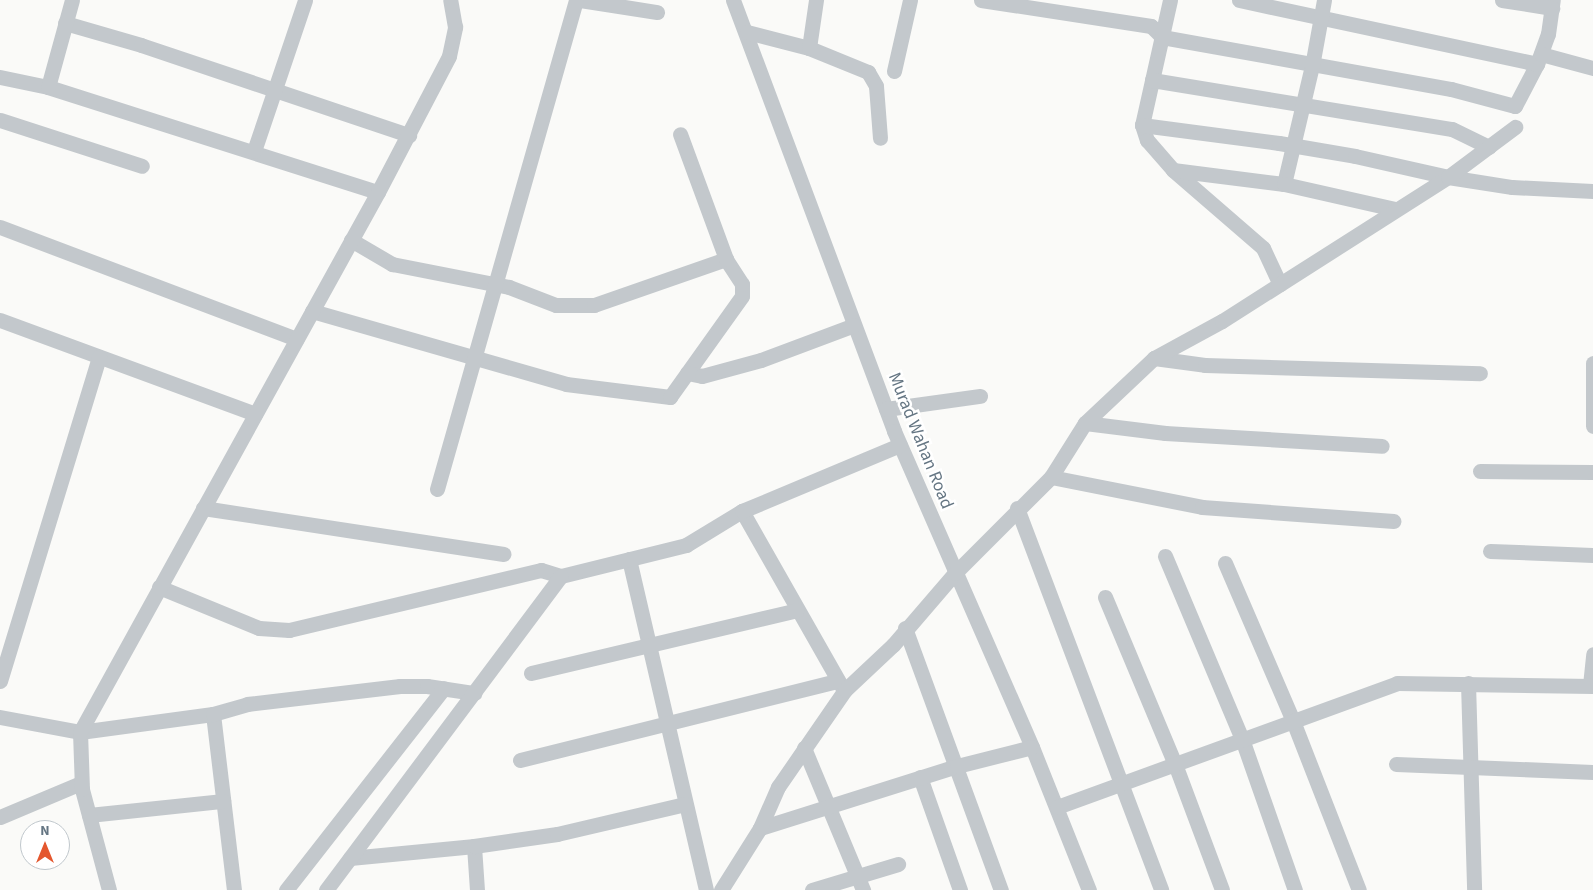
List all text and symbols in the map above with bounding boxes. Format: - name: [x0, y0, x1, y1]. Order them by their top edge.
- street label: Murad Wahan Road: [883, 370, 957, 512]
- north arrow: [20, 820, 70, 870]
- text: N: [40, 821, 50, 841]

